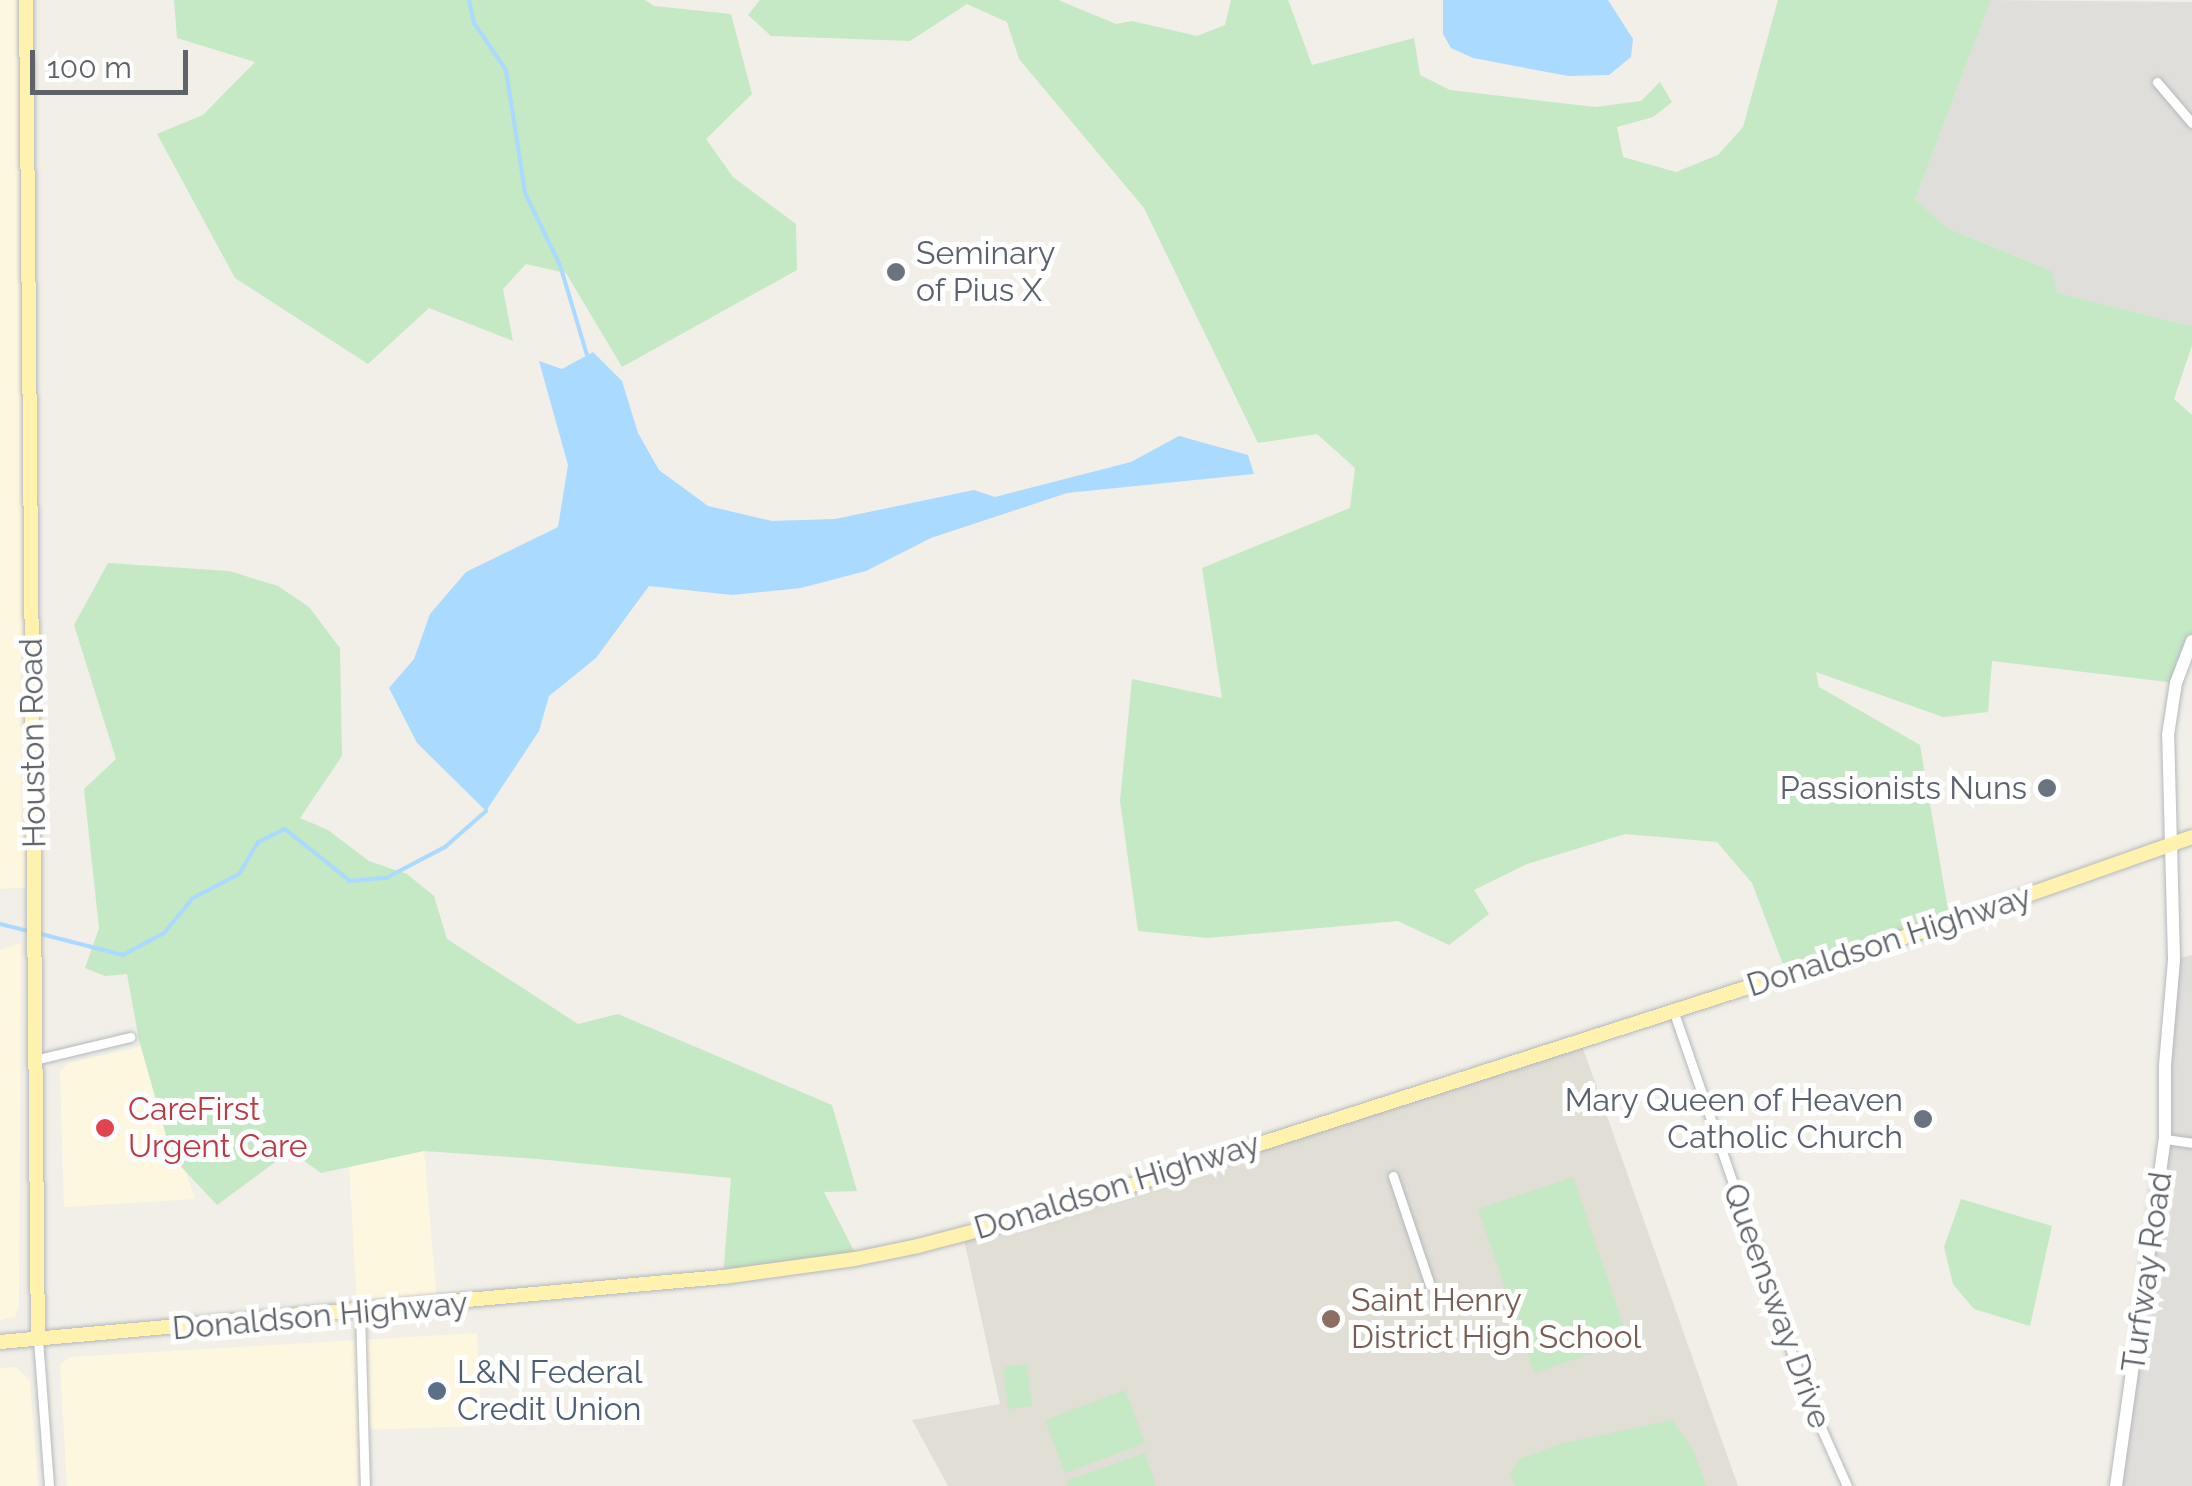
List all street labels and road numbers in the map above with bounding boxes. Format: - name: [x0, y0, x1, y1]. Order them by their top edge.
- street label: Houston Road: [12, 638, 54, 848]
- street label: Donaldson Highway: [1742, 877, 2036, 1005]
- street label: Donaldson Highway: [970, 1124, 1264, 1248]
- street label: Turfway Road: [2114, 1169, 2180, 1375]
- street label: Queensway Drive: [1715, 1178, 1839, 1434]
- street label: Donaldson Highway: [171, 1284, 469, 1348]

